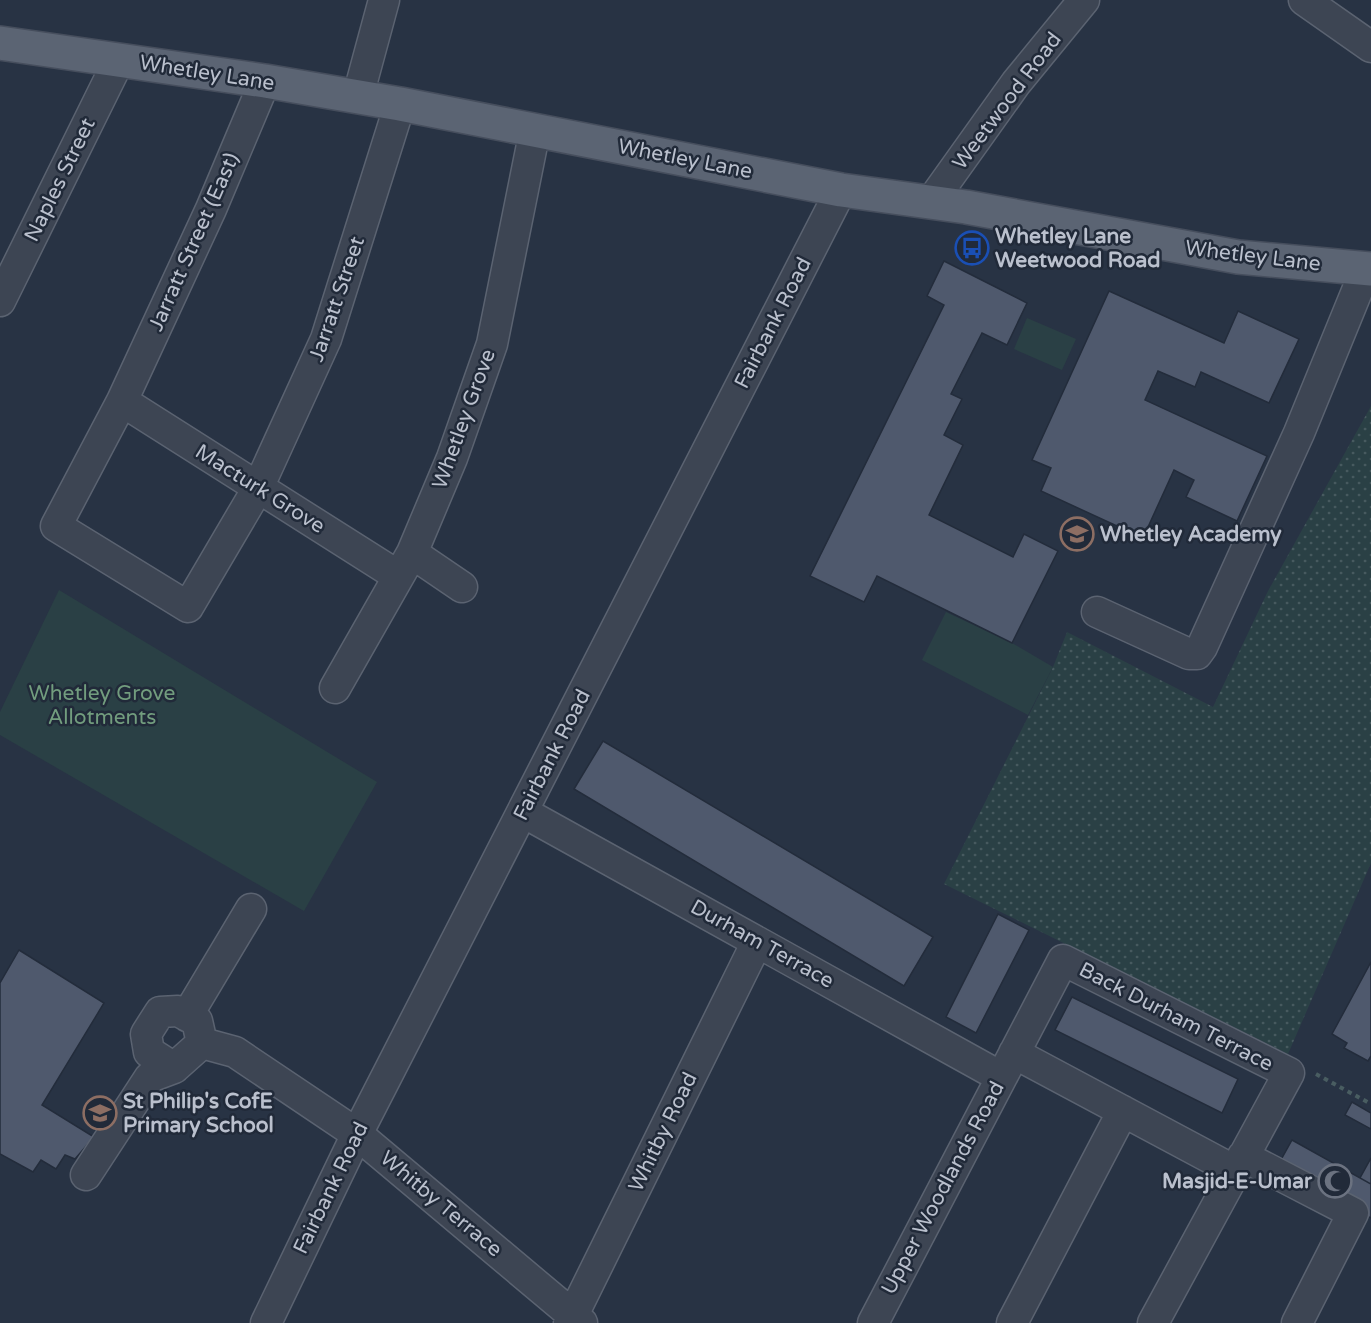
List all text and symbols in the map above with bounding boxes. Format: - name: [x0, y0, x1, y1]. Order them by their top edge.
- street label: Weetwood Road: [947, 27, 1067, 175]
- street label: Whetley Lane: [138, 50, 276, 96]
- street label: Naples Street: [19, 114, 101, 246]
- street label: Whetley Lane: [616, 134, 754, 184]
- street label: Jarratt Street (East): [143, 149, 245, 335]
- place label: Whetley Lane Weetwood Road: [995, 224, 1160, 273]
- bus stop icon: Whetley Lane Weetwood Road: [954, 230, 990, 266]
- street label: Jarratt Street: [304, 233, 370, 365]
- street label: Whetley Lane: [1184, 235, 1322, 277]
- street label: Fairbank Road: [729, 253, 817, 393]
- street label: Whetley Grove: [427, 346, 501, 492]
- street label: Macturk Grove: [191, 439, 330, 539]
- school or university icon: Whetley Academy: [1059, 516, 1095, 552]
- place label: Whetley Academy: [1100, 522, 1282, 547]
- park label: Whetley Grove Allotments: [29, 681, 176, 730]
- street label: Fairbank Road: [508, 685, 596, 825]
- street label: Durham Terrace: [686, 894, 838, 994]
- street label: Back Durham Terrace: [1075, 957, 1277, 1077]
- street label: Whitby Road: [623, 1068, 703, 1196]
- street label: Upper Woodlands Road: [876, 1077, 1010, 1299]
- place label: St Philip's CofE Primary School: [123, 1089, 274, 1138]
- school or university icon: St Philip's CofE Primary School: [82, 1095, 118, 1131]
- street label: Fairbank Road: [288, 1118, 374, 1258]
- street label: Whitby Terrace: [375, 1146, 507, 1262]
- mosque icon: Masjid-E-Umar: [1317, 1163, 1353, 1199]
- place label: Masjid-E-Umar: [1162, 1169, 1313, 1194]

